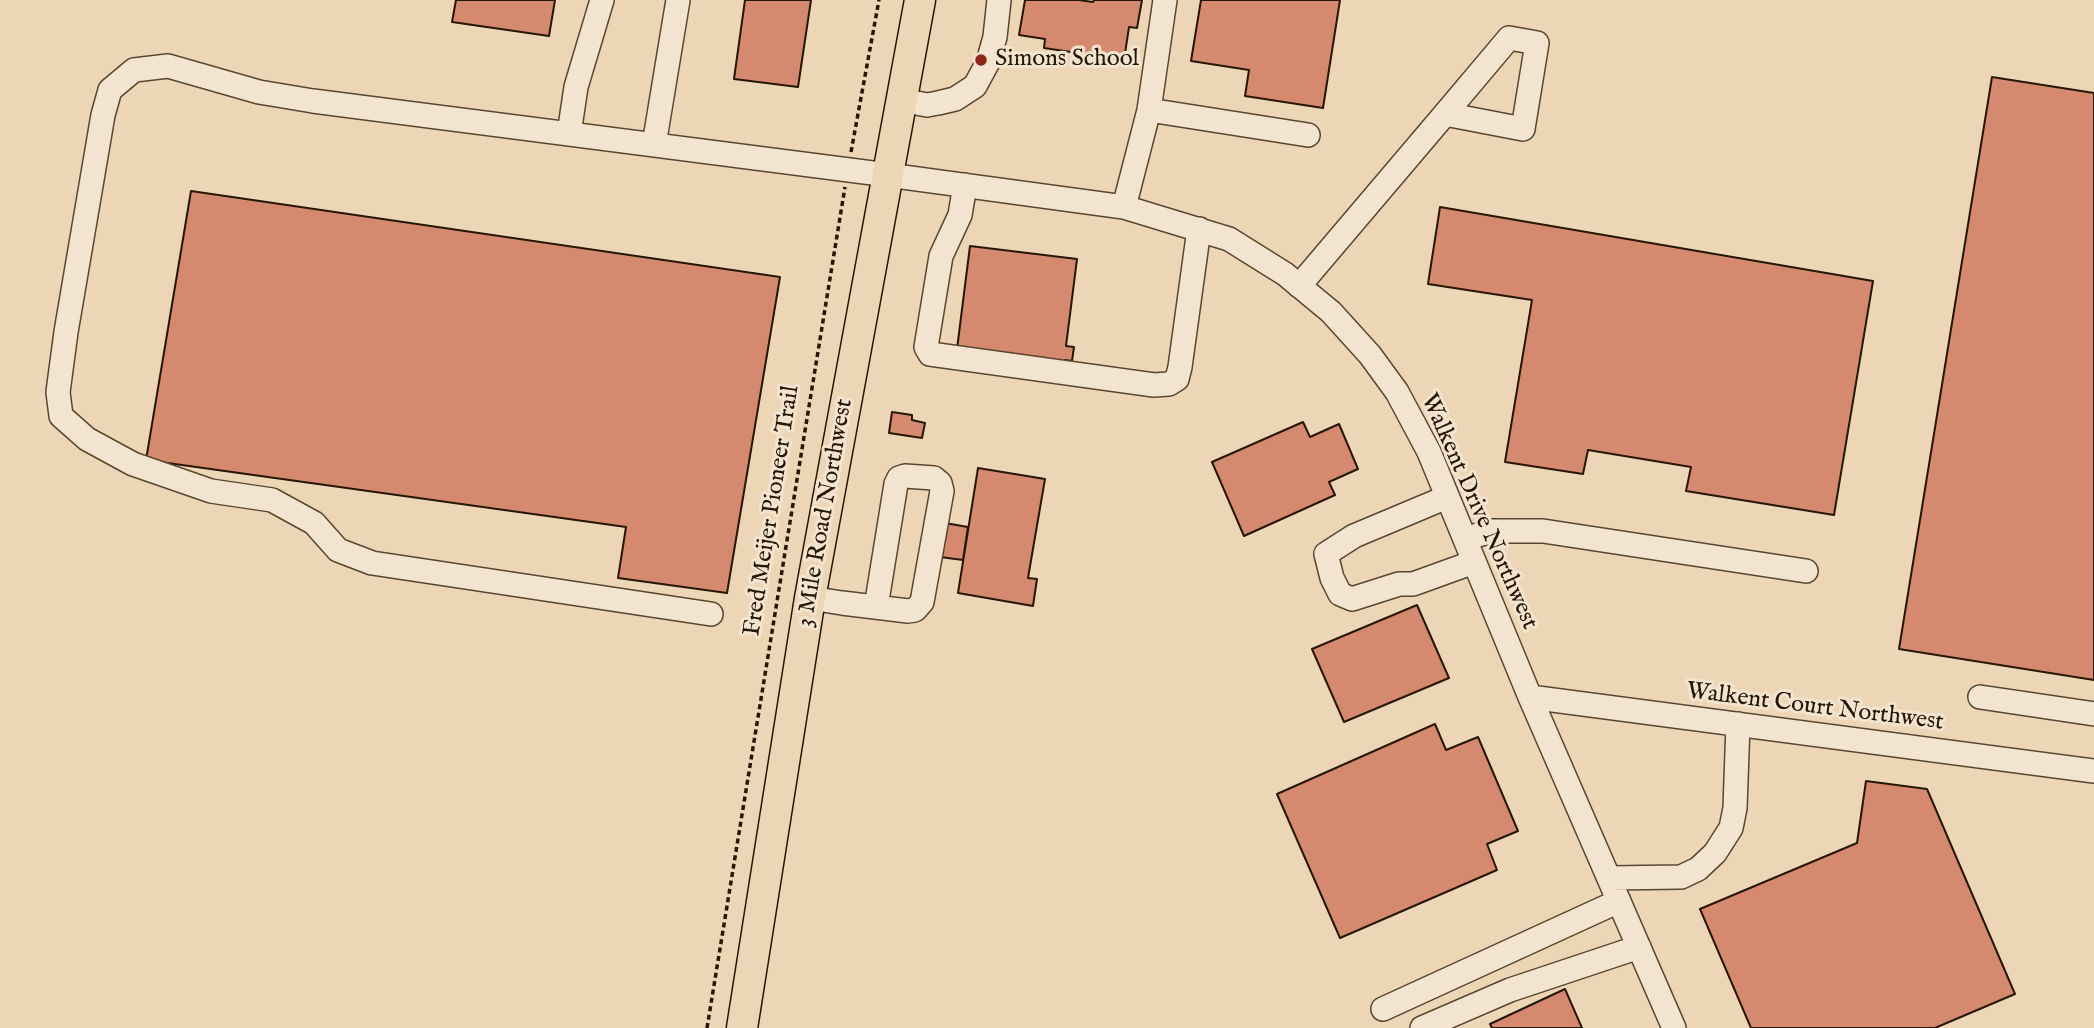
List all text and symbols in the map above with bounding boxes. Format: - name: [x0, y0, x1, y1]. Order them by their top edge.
- place label: Simons School: [995, 46, 1139, 74]
- marker: Simons School: [973, 52, 989, 68]
- street label: Fred Meijer Pioneer Trail: [739, 384, 807, 638]
- street label: Walkent Drive Northwest: [1413, 390, 1543, 634]
- street label: 3 Mile Road Northwest: [792, 397, 860, 629]
- street label: Walkent Court Northwest: [1685, 678, 1945, 738]

